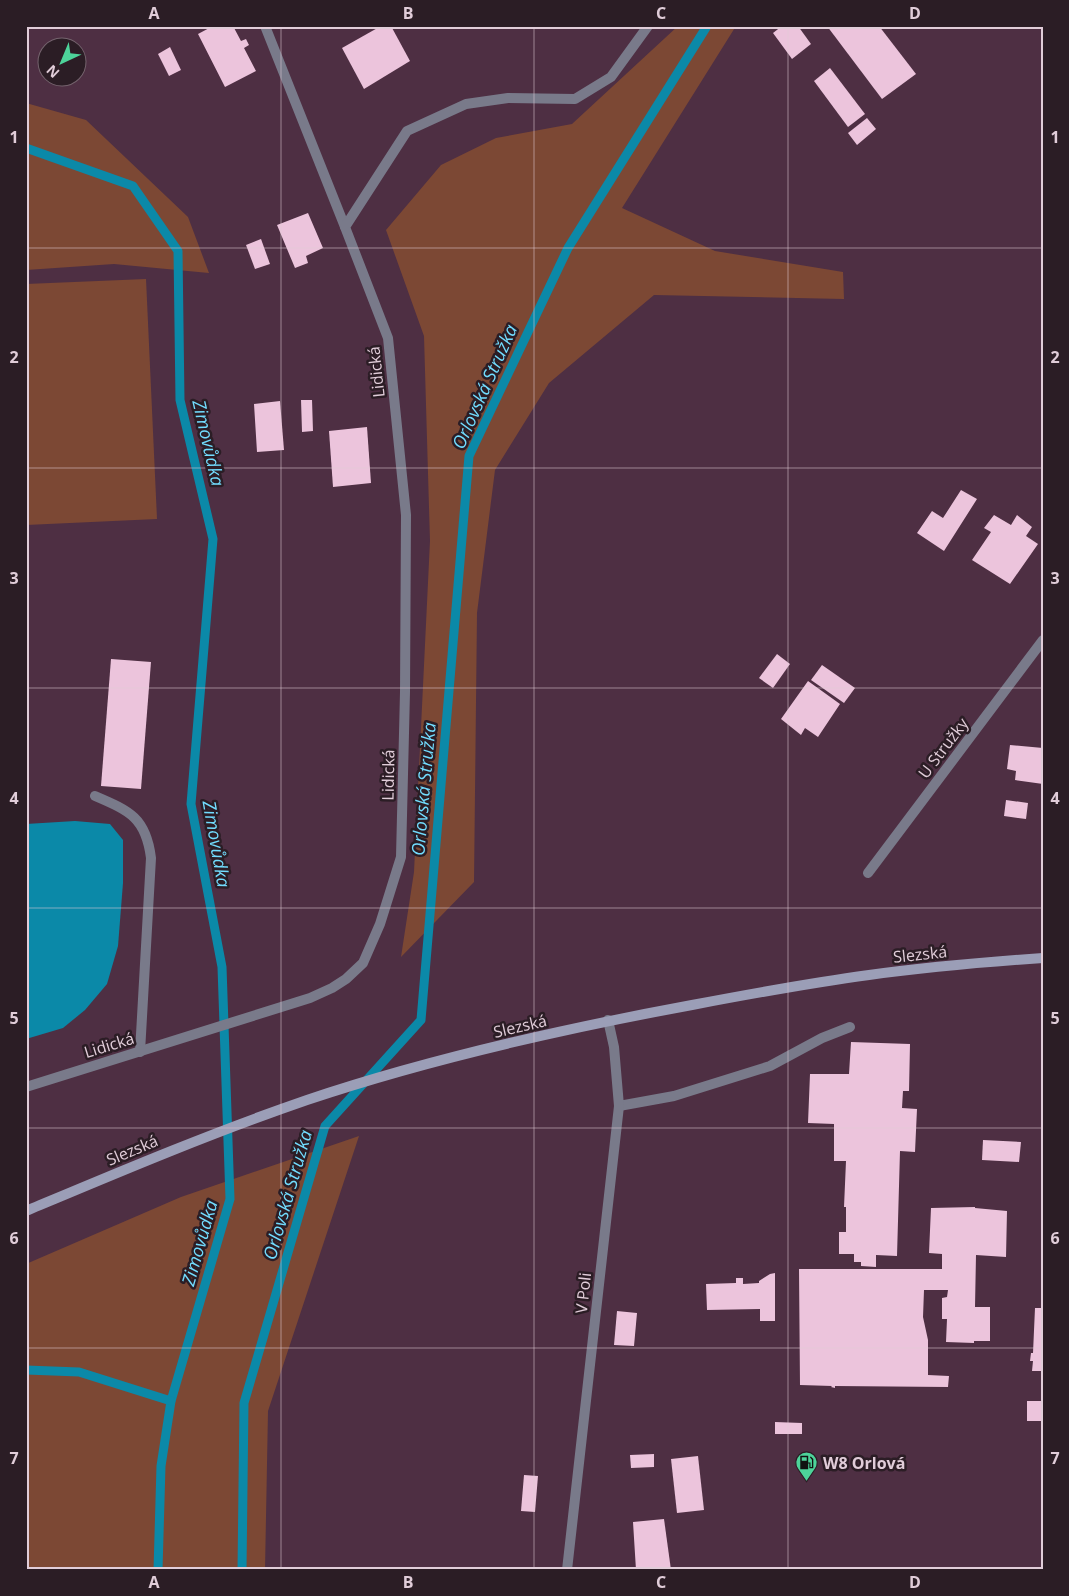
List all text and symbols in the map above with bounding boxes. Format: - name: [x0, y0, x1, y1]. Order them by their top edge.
- text: A: [148, 2, 160, 24]
- text: B: [403, 2, 413, 24]
- text: C: [656, 2, 666, 24]
- text: D: [909, 2, 921, 24]
- north arrow: [38, 38, 88, 88]
- text: N: [42, 61, 63, 83]
- text: 1: [9, 126, 19, 148]
- text: 1: [1050, 126, 1060, 148]
- water label: Orlovská Stružka: [446, 321, 522, 453]
- street label: Lidická: [362, 345, 390, 399]
- text: 2: [9, 346, 19, 368]
- text: 2: [1050, 346, 1060, 368]
- water label: Zimovůdka: [187, 396, 231, 488]
- text: 3: [9, 567, 19, 589]
- text: 3: [1050, 567, 1060, 589]
- street label: U Stružky: [913, 712, 974, 783]
- water label: Orlovská Stružka: [405, 721, 441, 857]
- street label: Lidická: [377, 749, 399, 801]
- text: 4: [9, 787, 19, 809]
- text: 4: [1050, 787, 1060, 809]
- water label: Zimovůdka: [197, 797, 236, 889]
- street label: Slezská: [892, 940, 948, 968]
- text: 5: [9, 1007, 19, 1029]
- text: 5: [1050, 1007, 1060, 1029]
- street label: Slezská: [491, 1009, 549, 1043]
- street label: Lidická: [81, 1027, 137, 1063]
- water label: Orlovská Stružka: [257, 1127, 317, 1262]
- street label: Slezská: [103, 1129, 161, 1171]
- water label: Zimovůdka: [175, 1197, 223, 1289]
- text: 6: [9, 1227, 19, 1249]
- text: 6: [1050, 1227, 1060, 1249]
- street label: V Poli: [570, 1271, 596, 1315]
- text: 7: [9, 1447, 19, 1469]
- text: 7: [1050, 1447, 1060, 1469]
- fuel station icon: W8 Orlová: [795, 1451, 819, 1482]
- place label: W8 Orlová: [823, 1452, 905, 1474]
- text: A: [148, 1571, 160, 1593]
- text: B: [403, 1571, 413, 1593]
- text: C: [656, 1571, 666, 1593]
- text: D: [909, 1571, 921, 1593]

